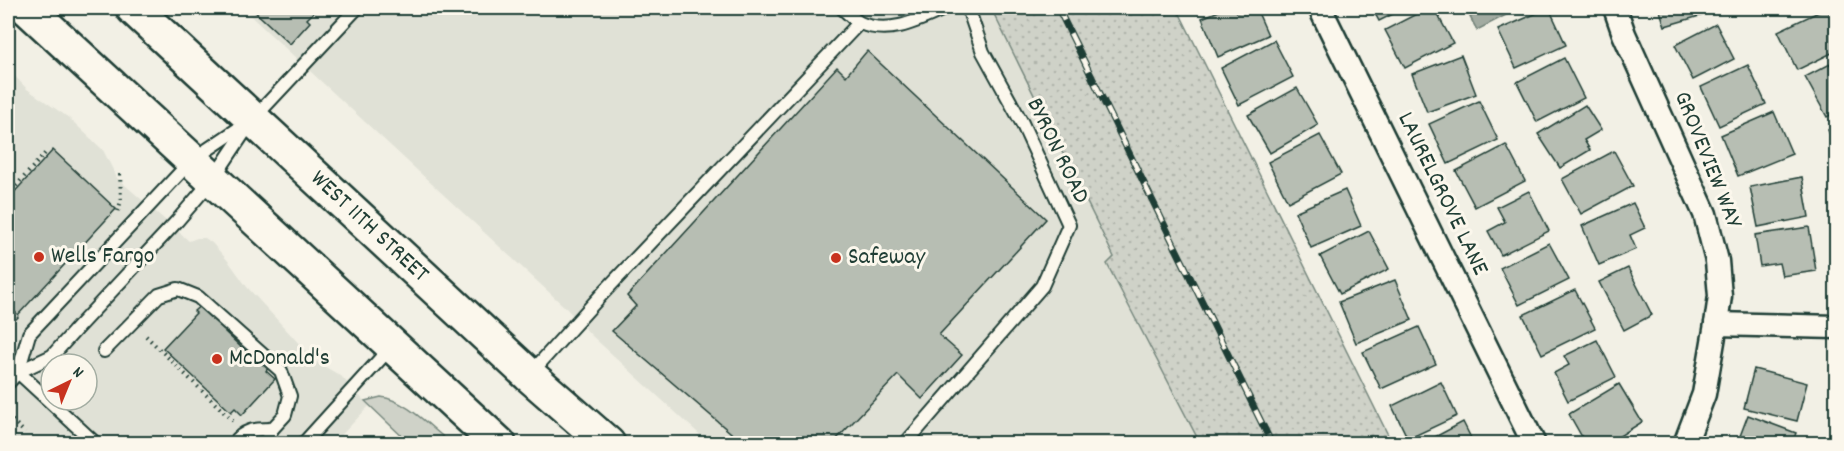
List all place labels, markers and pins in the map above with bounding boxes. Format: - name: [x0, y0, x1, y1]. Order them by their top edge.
- place label: Wells Fargo: [51, 240, 154, 274]
- place label: Safeway: [848, 241, 927, 275]
- marker: Wells Fargo: [32, 250, 46, 264]
- marker: Safeway: [829, 251, 843, 265]
- place label: McDonald's: [229, 342, 330, 376]
- marker: McDonald's: [210, 352, 224, 366]

